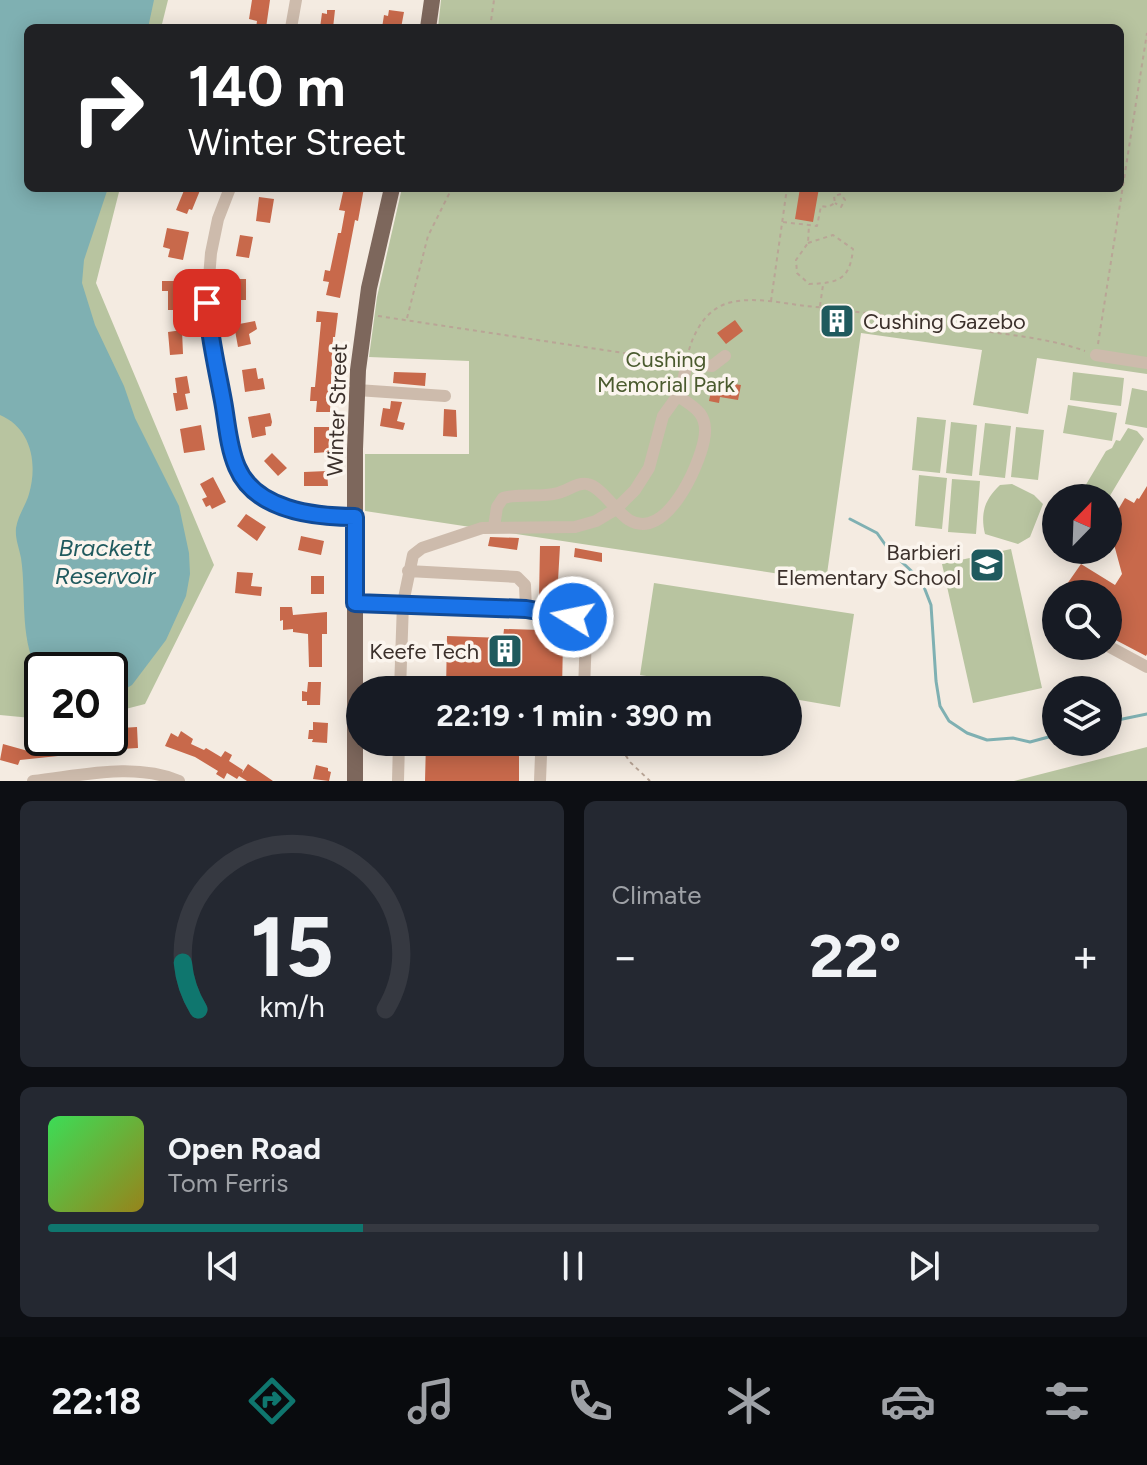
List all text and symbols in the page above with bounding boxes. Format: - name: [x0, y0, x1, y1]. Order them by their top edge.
- text: 140 m: [188, 53, 346, 120]
- icon: right: [56, 56, 160, 160]
- text: Winter Street: [188, 121, 406, 164]
- pin: [173, 269, 241, 337]
- icon: arrive: [185, 281, 229, 325]
- building icon: Cushing Gazebo: [818, 302, 856, 340]
- place label: Cushing Gazebo: [863, 308, 1026, 335]
- street label: Winter Street: [321, 343, 353, 477]
- park label: Cushing Memorial Park: [597, 346, 735, 398]
- north arrow: [1042, 484, 1122, 564]
- map controls: [1042, 484, 1122, 756]
- water label: Brackett Reservoir: [55, 533, 156, 590]
- place label: Barbieri Elementary School: [776, 539, 961, 591]
- school or university icon: Barbieri Elementary School: [968, 546, 1006, 584]
- position arrow: [531, 575, 615, 659]
- button: search: [1042, 580, 1122, 660]
- building icon: Keefe Tech: [486, 632, 524, 670]
- place label: Keefe Tech: [369, 638, 479, 665]
- speed limit sign: 20: [24, 652, 128, 756]
- button: layers: [1042, 676, 1122, 756]
- text: 22:19 · 1 min · 390 m: [436, 697, 712, 734]
- text: Climate: [612, 879, 701, 911]
- text: 15: [250, 897, 333, 997]
- text: 22°: [809, 920, 901, 992]
- text: −: [612, 930, 639, 983]
- text: +: [1072, 930, 1099, 983]
- text: km/h: [259, 990, 324, 1024]
- text: Open Road: [168, 1130, 321, 1167]
- text: Tom Ferris: [168, 1167, 288, 1199]
- icon: previous: [201, 1244, 245, 1288]
- icon: pause: [551, 1244, 595, 1288]
- icon: next: [902, 1244, 946, 1288]
- icon: directions: [244, 1373, 300, 1429]
- icon: music: [403, 1373, 459, 1429]
- icon: phone: [562, 1373, 618, 1429]
- icon: climate: [721, 1373, 777, 1429]
- icon: car: [880, 1373, 936, 1429]
- icon: filters: [1039, 1373, 1095, 1429]
- text: 22:18: [52, 1380, 141, 1423]

